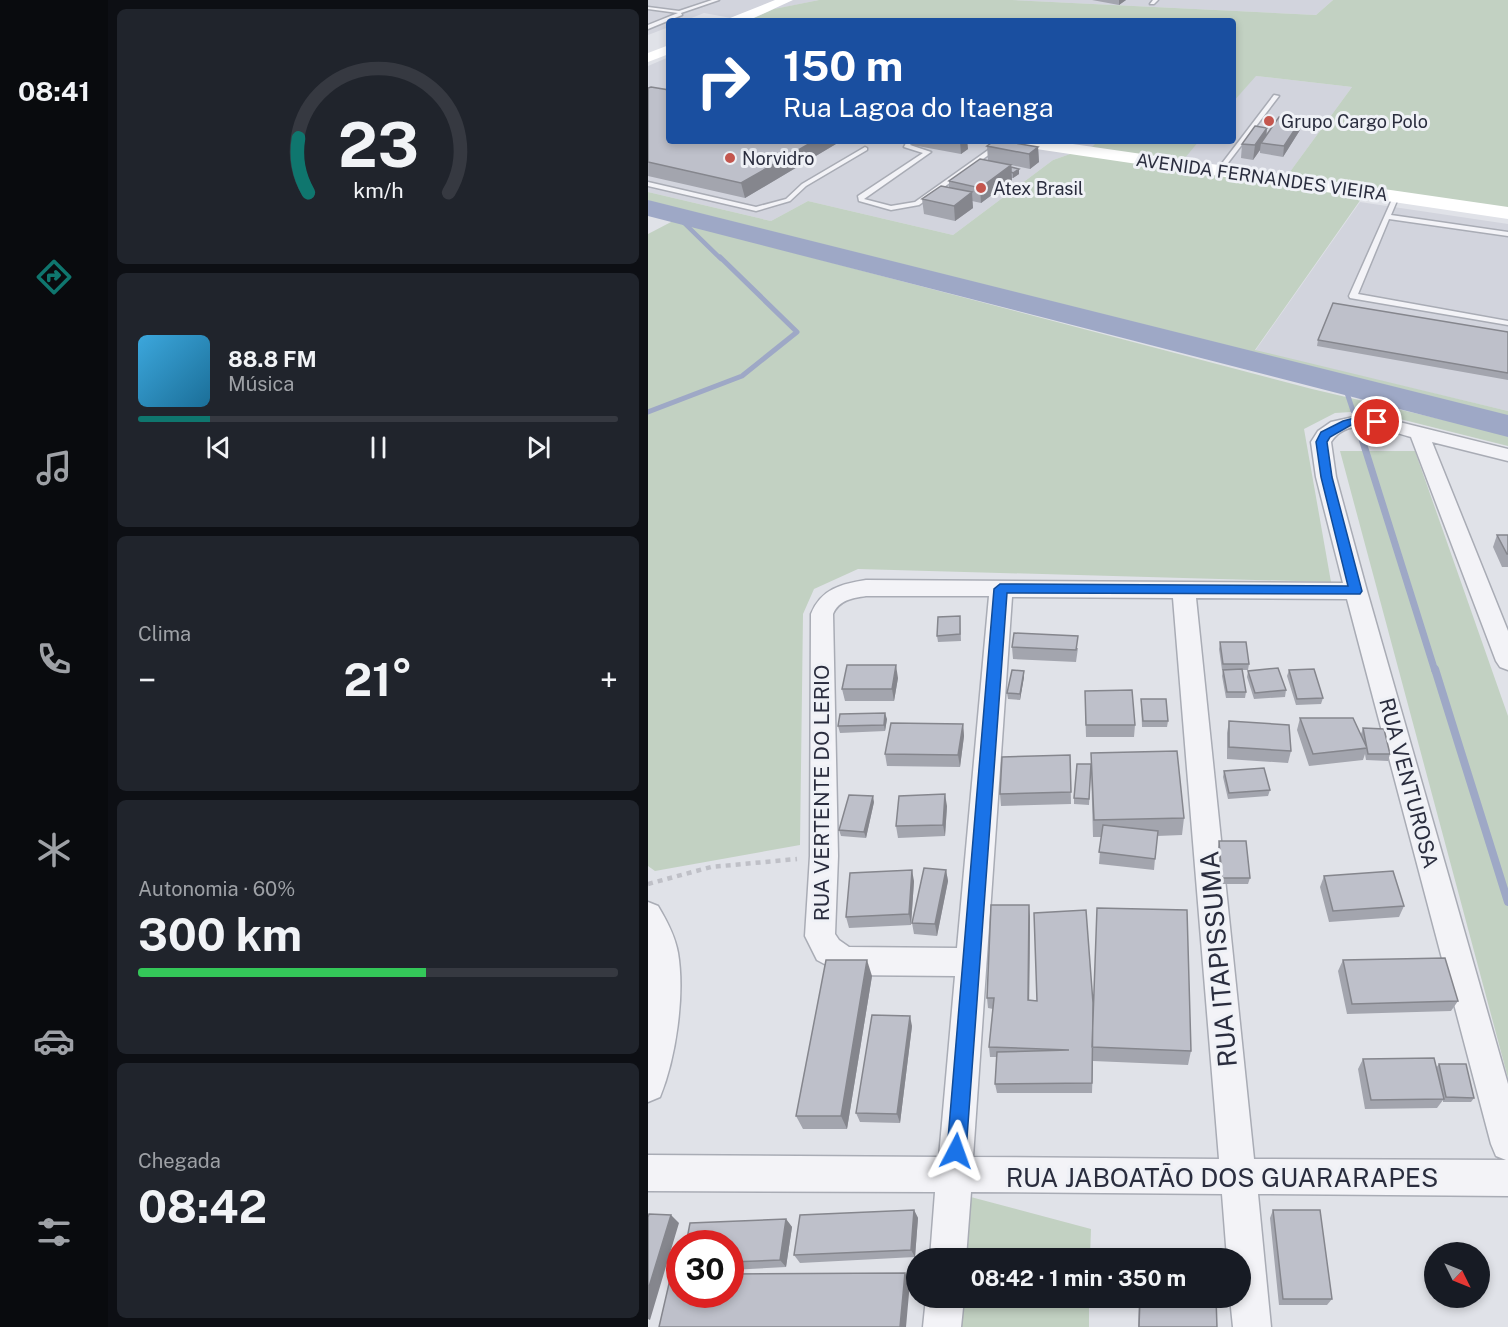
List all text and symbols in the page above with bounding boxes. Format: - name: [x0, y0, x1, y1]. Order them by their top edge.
- text: 150 m: [783, 41, 903, 90]
- icon: right: [684, 42, 762, 120]
- text: 08:41: [18, 75, 90, 107]
- text: Rua Lagoa do Itaenga: [783, 91, 1054, 123]
- text: 23: [337, 108, 419, 181]
- place label: Grupo Cargo Polo: [1281, 111, 1428, 132]
- marker: Grupo Cargo Polo: [1262, 114, 1276, 128]
- place label: Norvidro: [742, 148, 814, 169]
- street label: AVENIDA FERNANDES VIEIRA: [1135, 149, 1390, 205]
- marker: Norvidro: [723, 151, 737, 165]
- place label: Atex Brasil: [993, 178, 1083, 199]
- text: km/h: [353, 179, 403, 204]
- marker: Atex Brasil: [974, 181, 988, 195]
- icon: directions: [33, 256, 75, 298]
- text: 88.8 FM: [228, 346, 317, 372]
- text: Música: [228, 372, 294, 396]
- pin: [1351, 396, 1402, 447]
- icon: arrive: [1360, 405, 1393, 438]
- icon: previous: [202, 431, 235, 464]
- icon: pause: [362, 431, 395, 464]
- icon: next: [522, 431, 555, 464]
- icon: music: [33, 447, 75, 489]
- text: Clima: [138, 622, 191, 646]
- icon: phone: [33, 638, 75, 680]
- text: 21°: [343, 653, 413, 706]
- text: −: [138, 661, 156, 699]
- text: +: [600, 661, 618, 699]
- street label: RUA VERTENTE DO LERIO: [809, 665, 834, 921]
- street label: RUA VENTUROSA: [1374, 695, 1444, 871]
- icon: climate: [33, 829, 75, 871]
- street label: RUA ITAPISSUMA: [1193, 850, 1243, 1068]
- text: Autonomia · 60%: [138, 877, 295, 901]
- text: 300 km: [138, 908, 302, 961]
- icon: car: [33, 1020, 75, 1062]
- position arrow: [924, 1119, 988, 1183]
- text: Chegada: [138, 1149, 221, 1173]
- street label: RUA JABOATÃO DOS GUARARAPES: [1006, 1162, 1438, 1193]
- text: 08:42: [138, 1180, 267, 1233]
- icon: filters: [33, 1211, 75, 1253]
- speed limit sign: 30: [666, 1230, 744, 1308]
- north arrow: [1424, 1242, 1490, 1308]
- map controls: [1424, 1242, 1490, 1308]
- text: 08:42 · 1 min · 350 m: [971, 1265, 1186, 1291]

